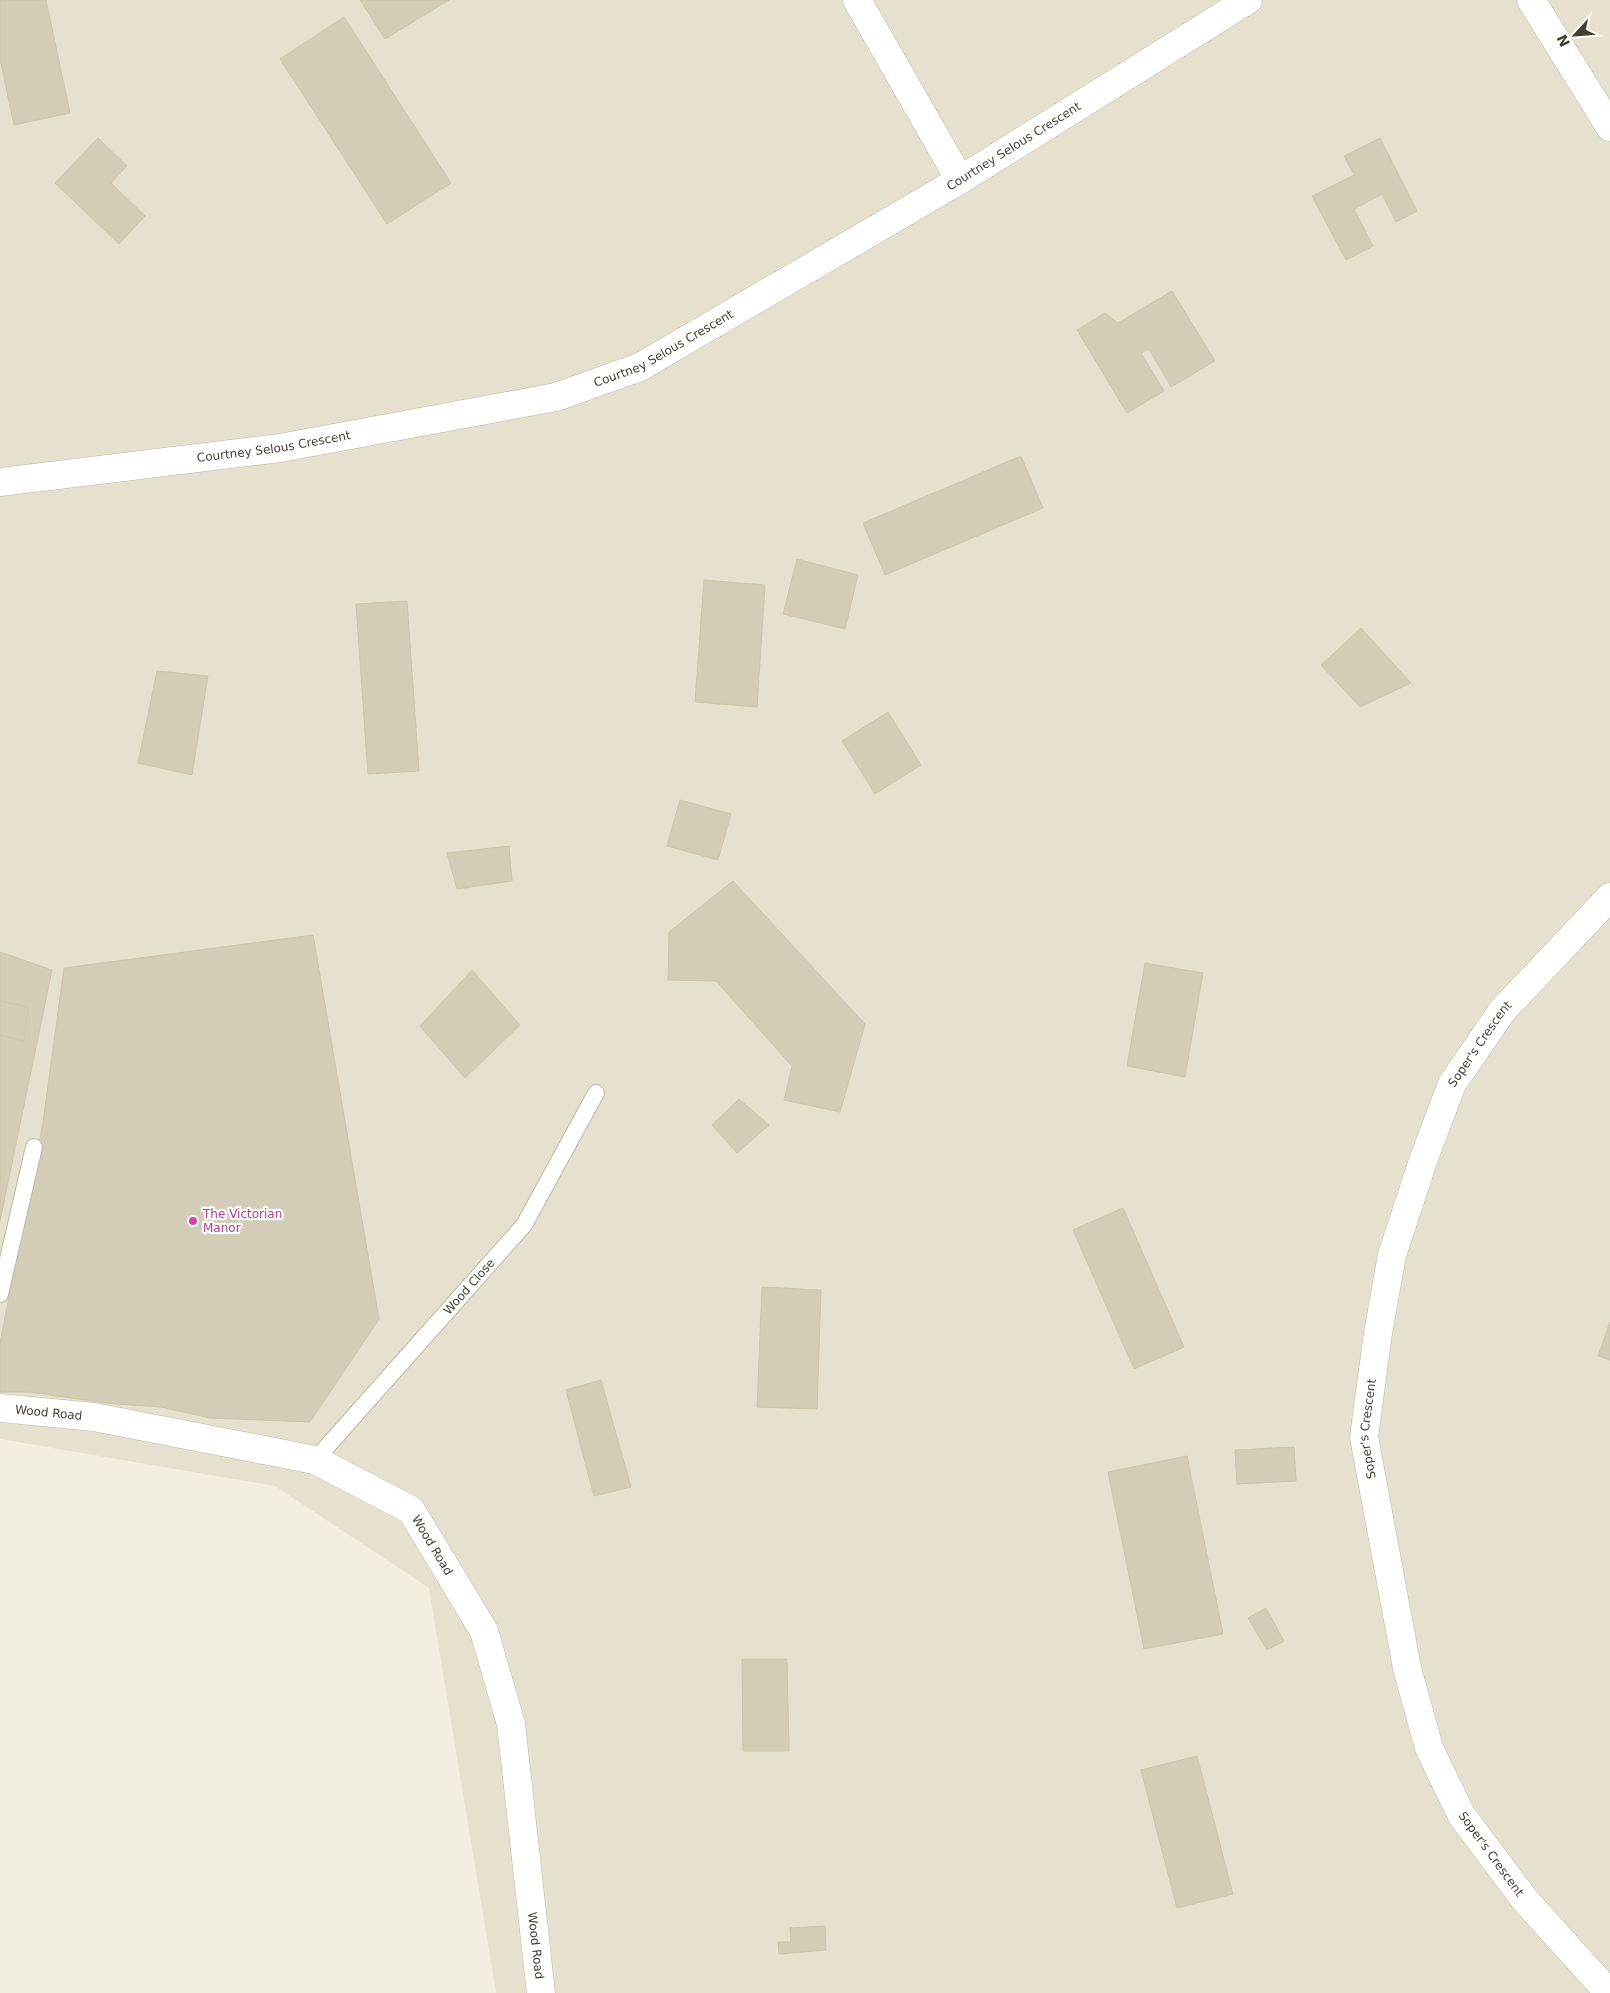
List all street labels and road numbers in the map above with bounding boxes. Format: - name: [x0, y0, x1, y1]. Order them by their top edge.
- street label: Courtney Selous Crescent: [944, 99, 1084, 193]
- street label: Courtney Selous Crescent: [592, 307, 736, 390]
- street label: Courtney Selous Crescent: [196, 428, 352, 465]
- street label: Soper's Crescent: [1445, 998, 1515, 1090]
- street label: Wood Close: [441, 1256, 498, 1317]
- street label: Soper's Crescent: [1357, 1377, 1379, 1480]
- street label: Wood Road: [15, 1402, 83, 1423]
- street label: Wood Road: [409, 1513, 456, 1578]
- street label: Soper's Crescent: [1456, 1809, 1527, 1899]
- street label: Wood Road: [525, 1911, 546, 1980]

